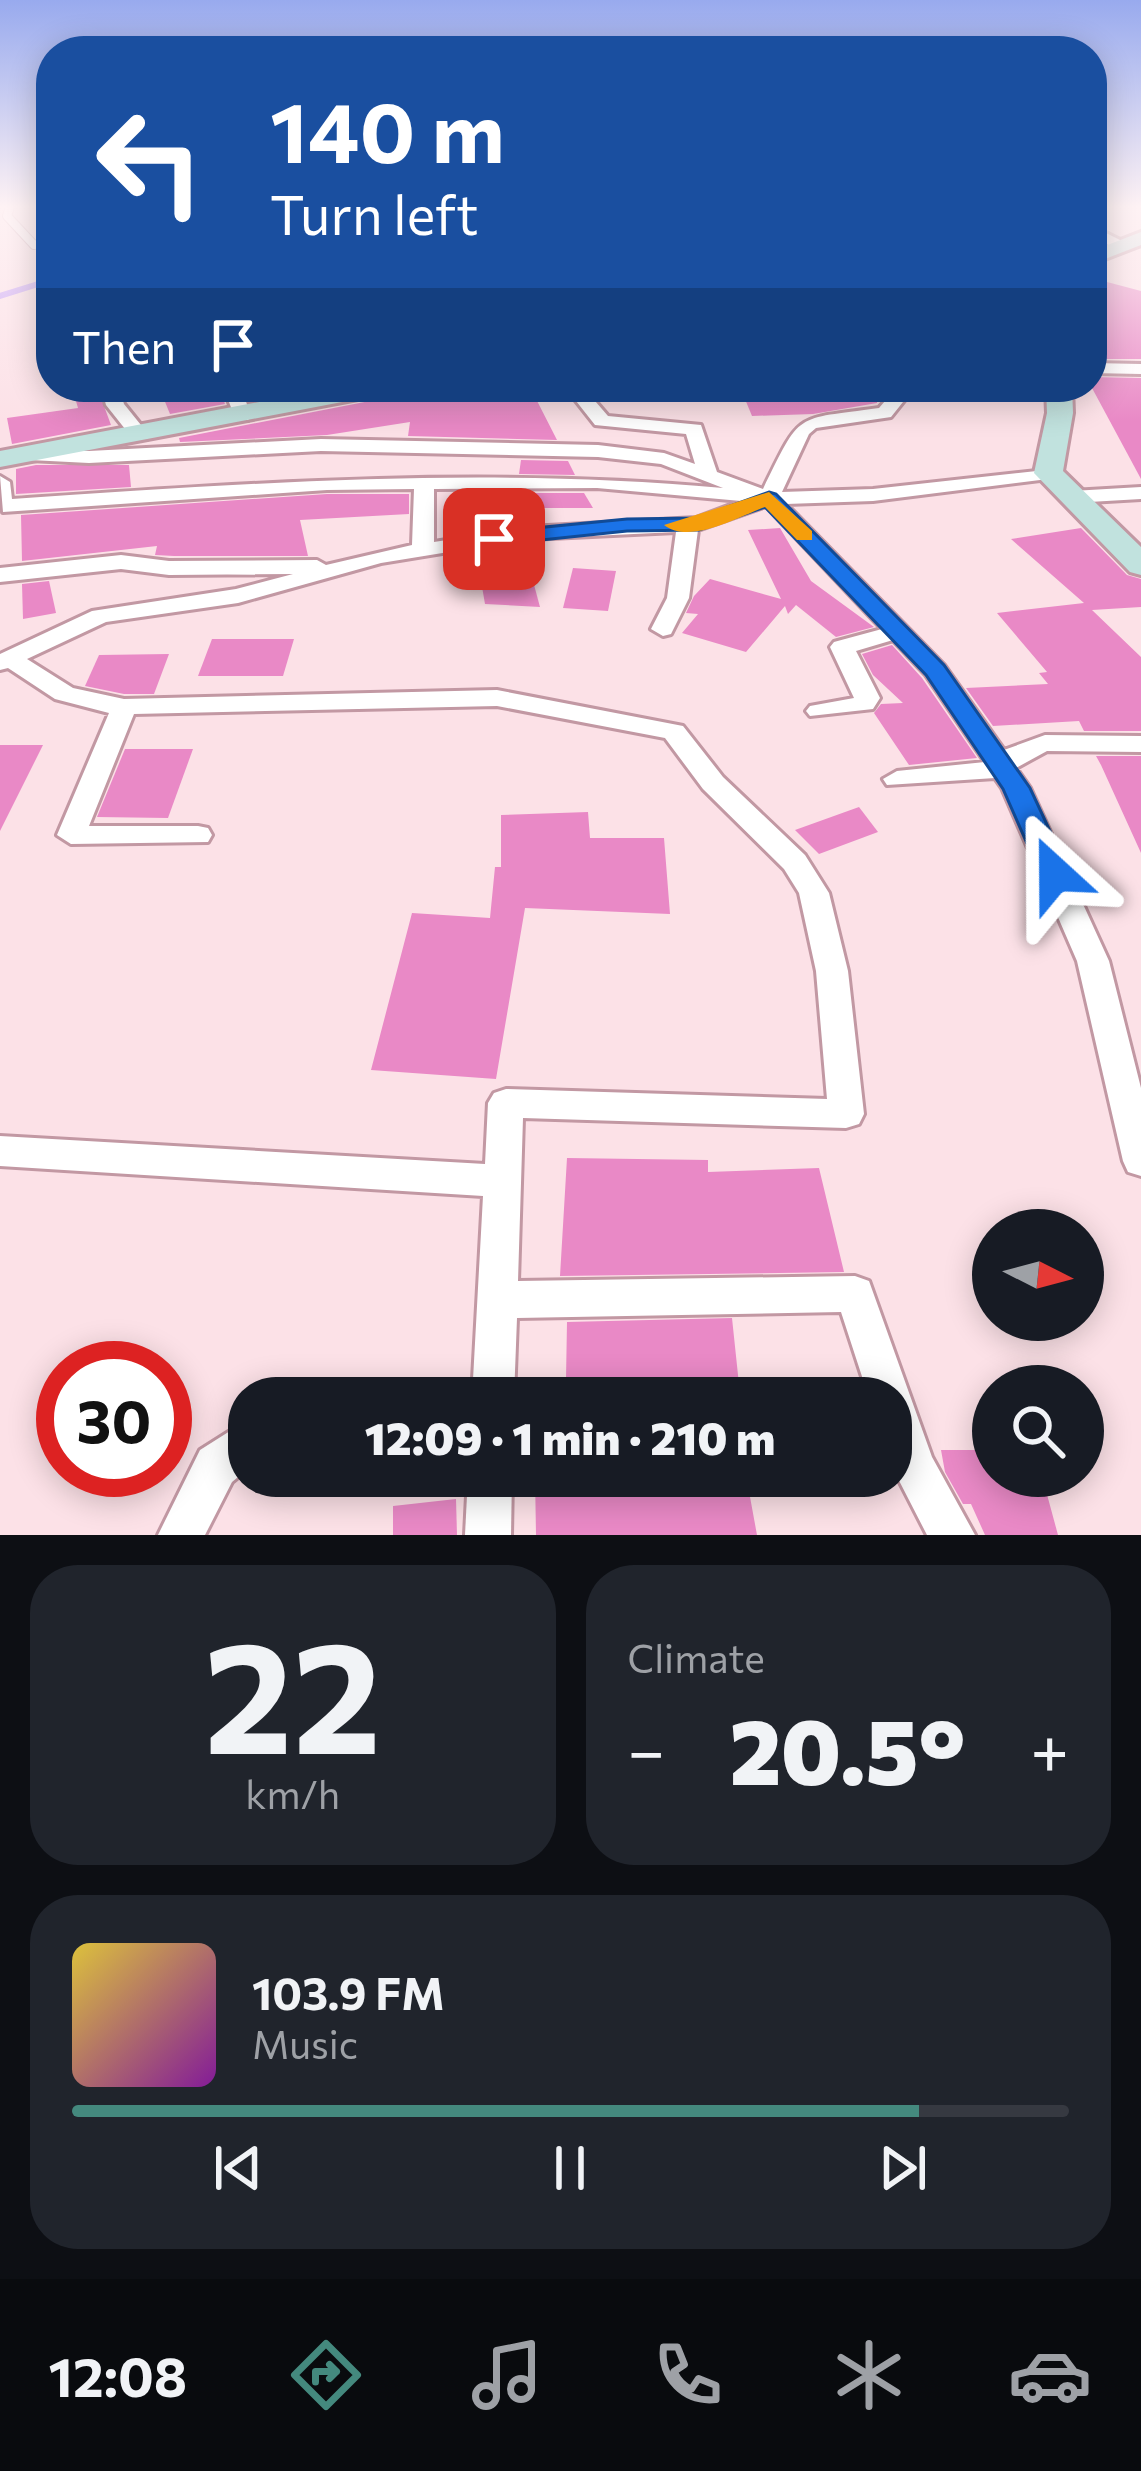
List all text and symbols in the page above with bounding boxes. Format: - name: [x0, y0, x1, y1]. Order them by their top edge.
- text: 140 m: [270, 78, 505, 180]
- icon: left: [72, 84, 228, 240]
- text: Turn left: [270, 180, 478, 246]
- icon: arrive: [200, 312, 266, 378]
- text: Then: [72, 318, 176, 373]
- pin: [443, 488, 545, 590]
- icon: arrive: [461, 506, 527, 572]
- position arrow: [992, 811, 1118, 937]
- north arrow: [972, 1209, 1104, 1341]
- map controls: [972, 1209, 1104, 1497]
- speed limit sign: 30: [36, 1341, 192, 1497]
- button: search: [972, 1365, 1104, 1497]
- text: 12:09 · 1 min · 210 m: [365, 1409, 775, 1464]
- text: 22: [204, 1595, 382, 1786]
- text: Climate: [628, 1633, 765, 1681]
- text: 20.5°: [730, 1693, 966, 1804]
- text: −: [628, 1708, 665, 1789]
- text: +: [1030, 1708, 1069, 1789]
- text: km/h: [245, 1769, 340, 1817]
- text: 103.9 FM: [252, 1964, 445, 2019]
- text: Music: [252, 2019, 358, 2067]
- icon: previous: [205, 2135, 271, 2201]
- icon: pause: [537, 2135, 603, 2201]
- icon: next: [870, 2135, 936, 2201]
- icon: directions: [284, 2333, 368, 2417]
- icon: music: [465, 2333, 549, 2417]
- icon: phone: [646, 2333, 730, 2417]
- icon: climate: [827, 2333, 911, 2417]
- icon: car: [1008, 2333, 1092, 2417]
- text: 12:08: [49, 2342, 187, 2408]

